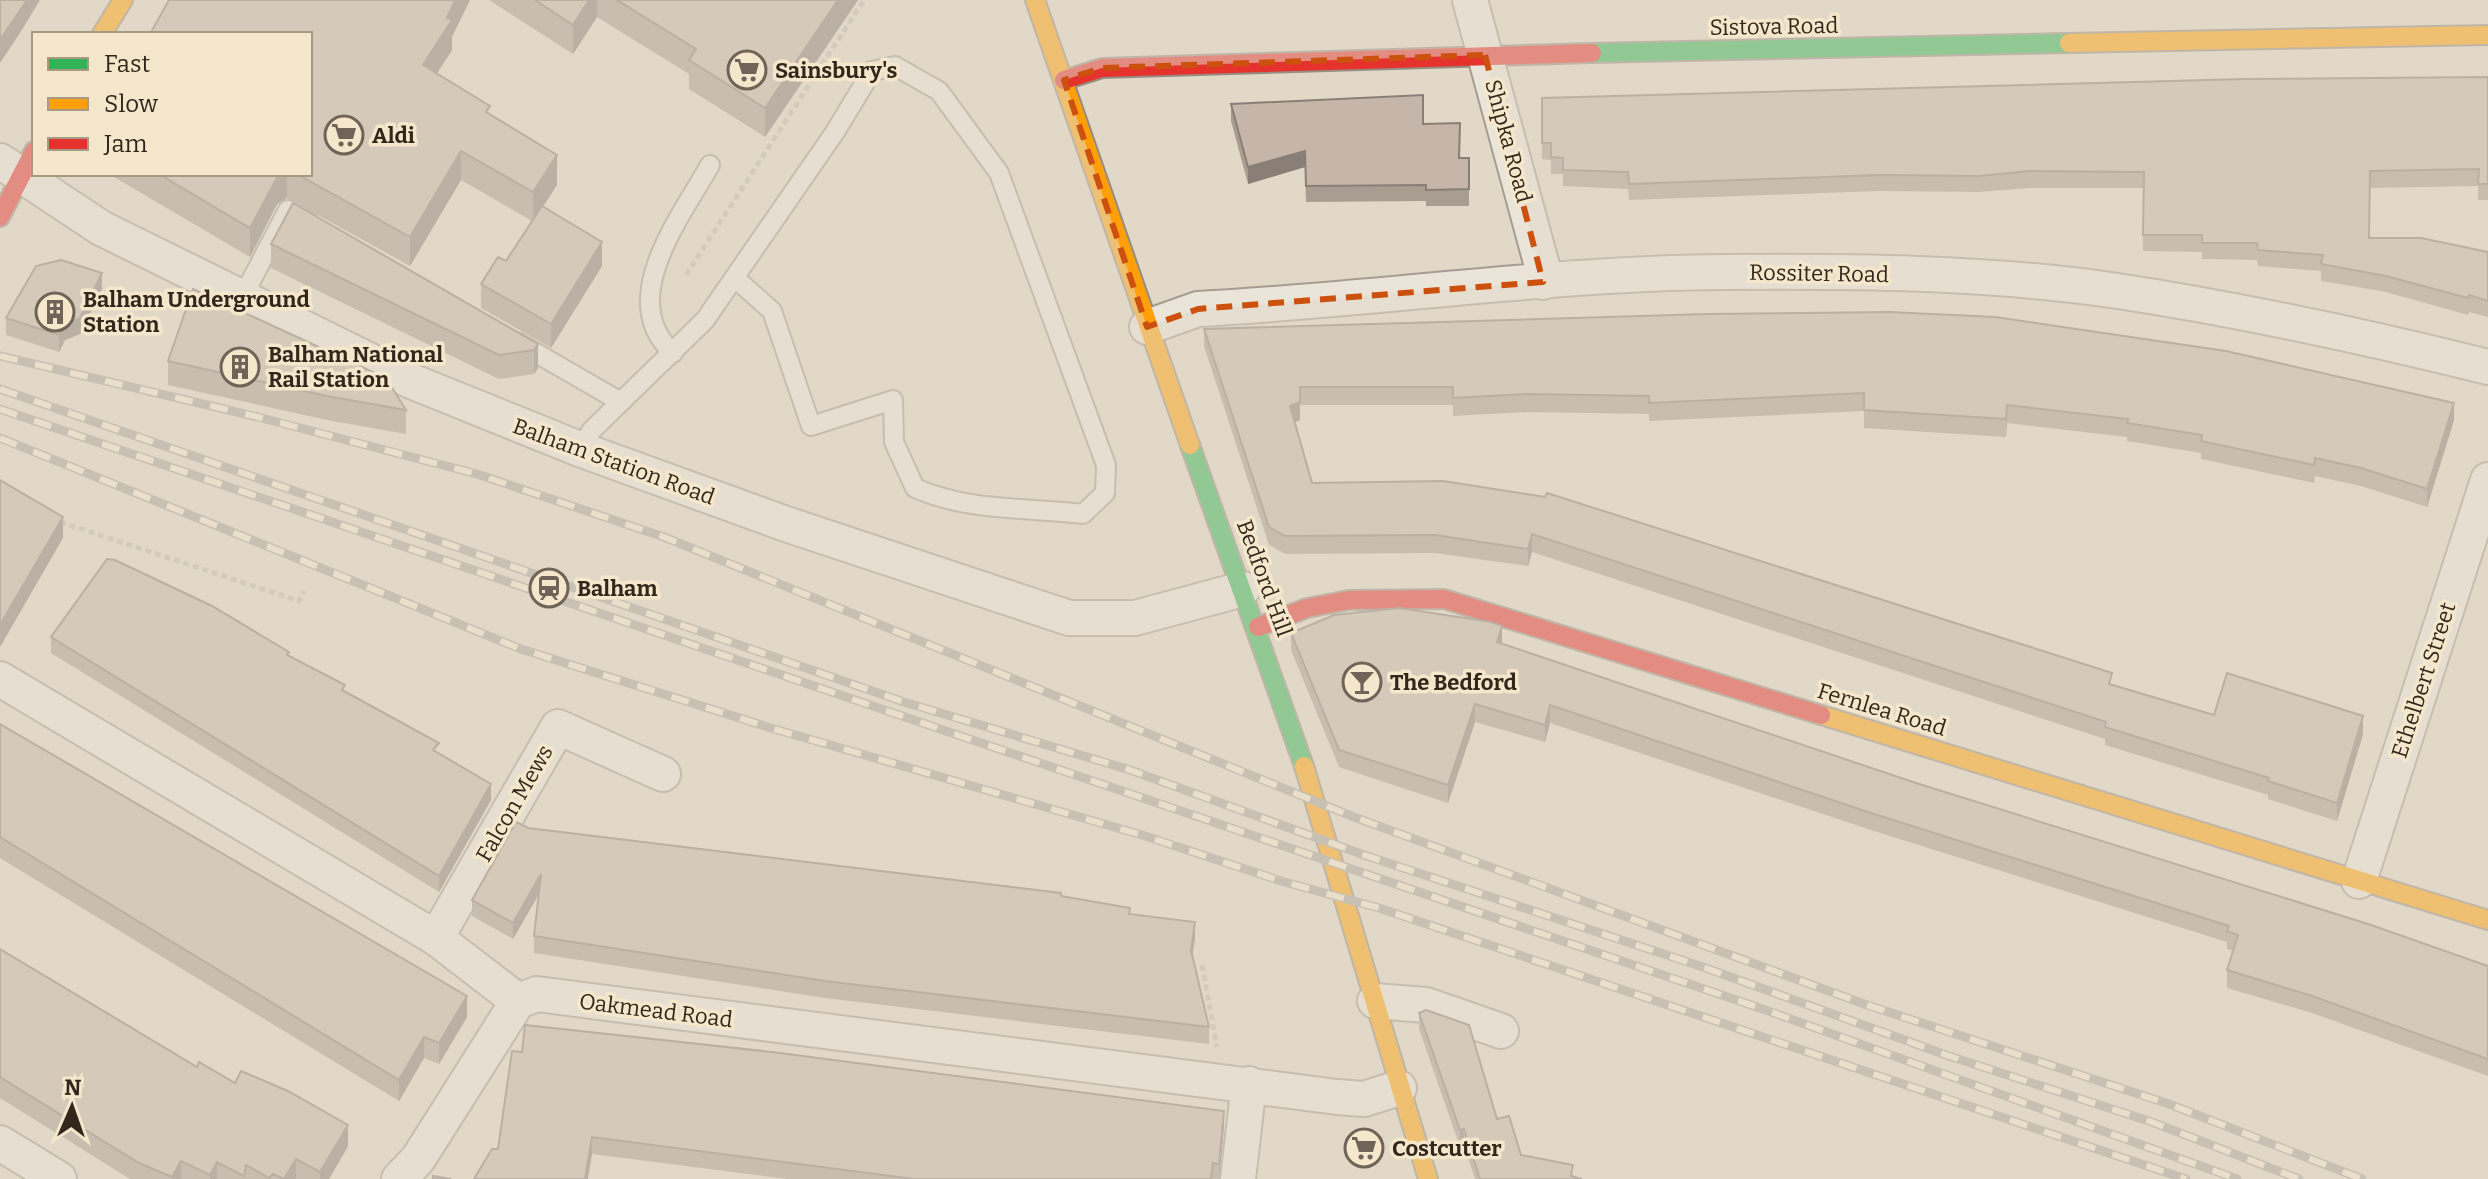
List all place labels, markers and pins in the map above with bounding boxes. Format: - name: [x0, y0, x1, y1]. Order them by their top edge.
- supermarket icon: Sainsbury's: [726, 49, 768, 91]
- place label: Sainsbury's: [775, 57, 897, 84]
- supermarket icon: Aldi: [323, 114, 365, 156]
- place label: Aldi: [372, 122, 415, 149]
- place label: Balham Underground Station: [83, 286, 310, 338]
- building icon: Balham Underground Station: [34, 291, 76, 333]
- place label: Balham National Rail Station: [268, 341, 443, 393]
- building icon: Balham National Rail Station: [219, 346, 261, 388]
- station icon: Balham: [528, 567, 570, 609]
- place label: Balham: [577, 575, 657, 602]
- bar icon: The Bedford: [1341, 661, 1383, 703]
- place label: The Bedford: [1390, 669, 1517, 696]
- supermarket icon: Costcutter: [1343, 1127, 1385, 1169]
- place label: Costcutter: [1392, 1135, 1502, 1162]

